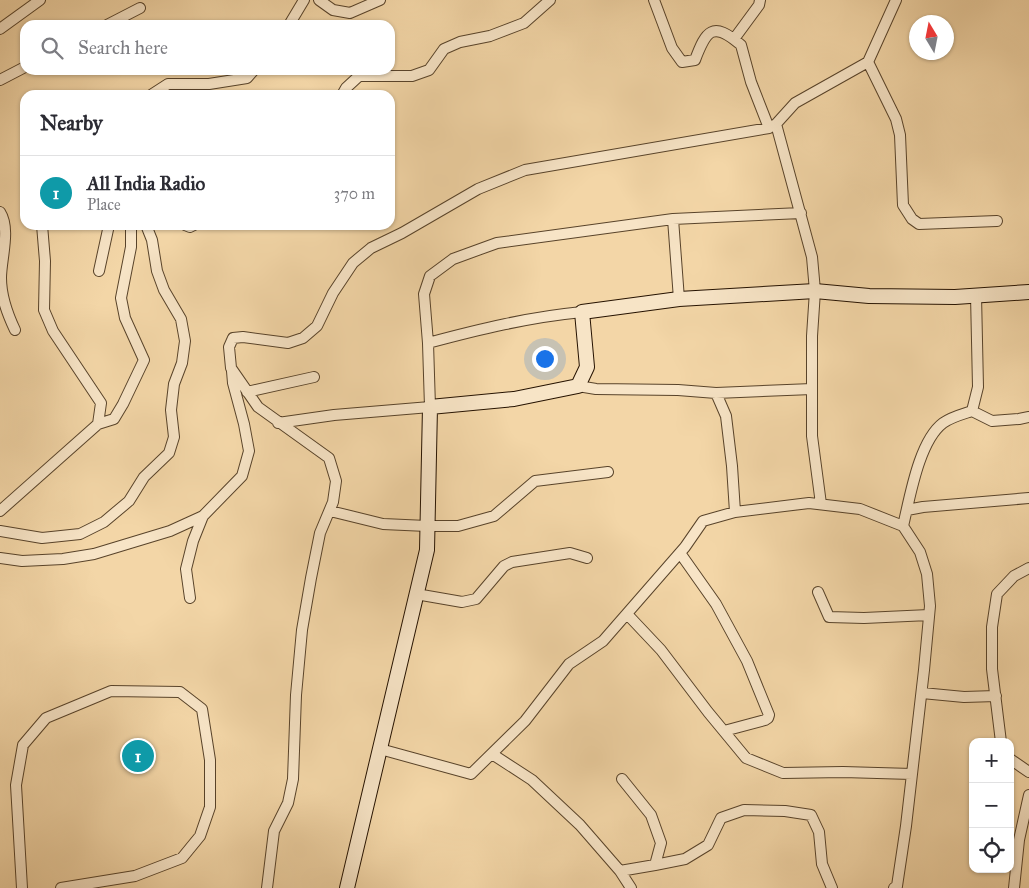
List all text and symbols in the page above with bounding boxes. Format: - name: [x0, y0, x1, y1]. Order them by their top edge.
- north arrow: [909, 15, 954, 60]
- search box: [20, 20, 395, 75]
- icon: search: [38, 34, 66, 62]
- text: Search here: [78, 36, 168, 59]
- text: Nearby: [40, 110, 103, 136]
- text: All India Radio: [87, 172, 205, 195]
- text: 1: [53, 184, 59, 203]
- text: 370 m: [334, 184, 375, 203]
- text: Place: [87, 195, 121, 214]
- your location: [532, 346, 558, 372]
- pin: 1: [122, 737, 154, 775]
- map controls: [969, 738, 1014, 873]
- button: +: [969, 738, 1014, 783]
- button: −: [969, 783, 1014, 828]
- button: locate: [969, 828, 1014, 873]

